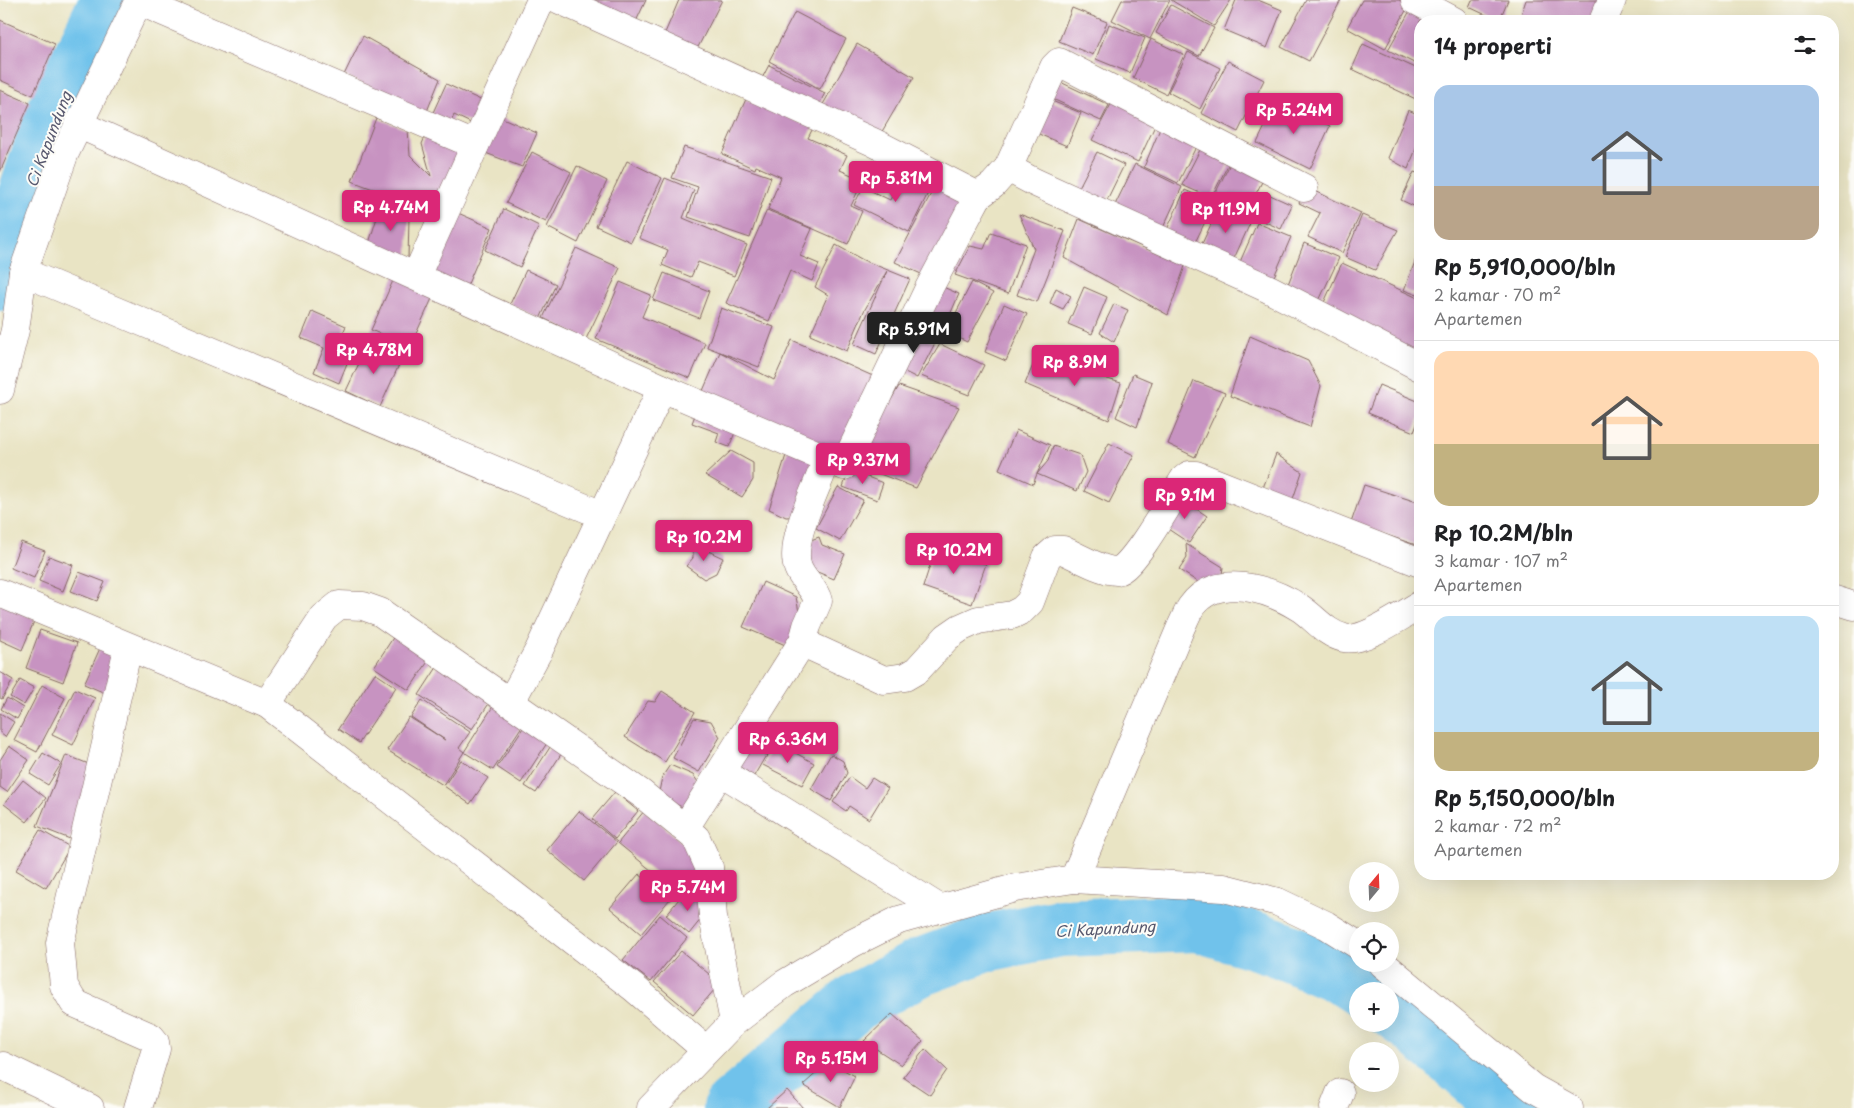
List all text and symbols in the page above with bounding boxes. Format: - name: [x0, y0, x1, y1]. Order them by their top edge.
- text: 14 properti: [1434, 29, 1552, 61]
- icon: filters: [1791, 31, 1819, 59]
- water label: Ci Kapundung: [19, 87, 77, 190]
- pin: Rp 5.24M: [1242, 92, 1346, 135]
- text: Rp 5.24M: [1256, 97, 1332, 121]
- icon: home: [1582, 118, 1672, 208]
- pin: Rp 5.81M: [844, 160, 948, 203]
- text: Rp 5.81M: [860, 165, 932, 189]
- pin: Rp 4.74M: [339, 190, 443, 232]
- pin: Rp 11.9M: [1174, 192, 1278, 234]
- text: Rp 4.74M: [353, 194, 429, 218]
- text: Rp 11.9M: [1192, 196, 1260, 220]
- text: Rp 5,910,000/bln: [1434, 250, 1616, 282]
- text: 2 kamar · 70 m²: [1434, 282, 1561, 306]
- text: Apartemen: [1434, 306, 1523, 330]
- pin: Rp 5.91M: [862, 312, 966, 354]
- text: Rp 5.91M: [878, 316, 950, 340]
- pin: Rp 4.78M: [322, 332, 426, 375]
- text: Rp 4.78M: [336, 337, 412, 361]
- pin: Rp 8.9M: [1029, 344, 1121, 387]
- text: Rp 8.9M: [1043, 349, 1107, 373]
- icon: home: [1582, 383, 1672, 473]
- pin: Rp 9.37M: [811, 442, 915, 485]
- text: Rp 9.37M: [827, 447, 899, 471]
- pin: Rp 9.1M: [1139, 478, 1231, 520]
- text: Rp 9.1M: [1155, 482, 1215, 506]
- text: Rp 10.2M/bln: [1434, 516, 1573, 548]
- pin: Rp 10.2M: [652, 520, 756, 562]
- text: Rp 10.2M: [666, 524, 742, 548]
- pin: Rp 10.2M: [902, 532, 1006, 575]
- text: Rp 10.2M: [916, 537, 992, 561]
- text: 3 kamar · 107 m²: [1434, 548, 1568, 572]
- text: Apartemen: [1434, 572, 1523, 596]
- icon: home: [1582, 648, 1672, 738]
- pin: Rp 6.36M: [736, 722, 840, 764]
- text: Rp 6.36M: [749, 726, 827, 750]
- text: Rp 5,150,000/bln: [1434, 781, 1615, 813]
- text: 2 kamar · 72 m²: [1434, 813, 1561, 837]
- text: Apartemen: [1434, 837, 1523, 861]
- north arrow: [1349, 862, 1399, 912]
- map controls: [1349, 862, 1399, 1092]
- pin: Rp 5.74M: [636, 870, 740, 912]
- text: Rp 5.74M: [651, 874, 725, 898]
- water label: Ci Kapundung: [1054, 914, 1157, 942]
- button: locate: [1349, 922, 1399, 972]
- button: +: [1349, 982, 1399, 1032]
- pin: Rp 5.15M: [779, 1040, 883, 1083]
- button: −: [1349, 1042, 1399, 1092]
- text: Rp 5.15M: [795, 1045, 867, 1069]

